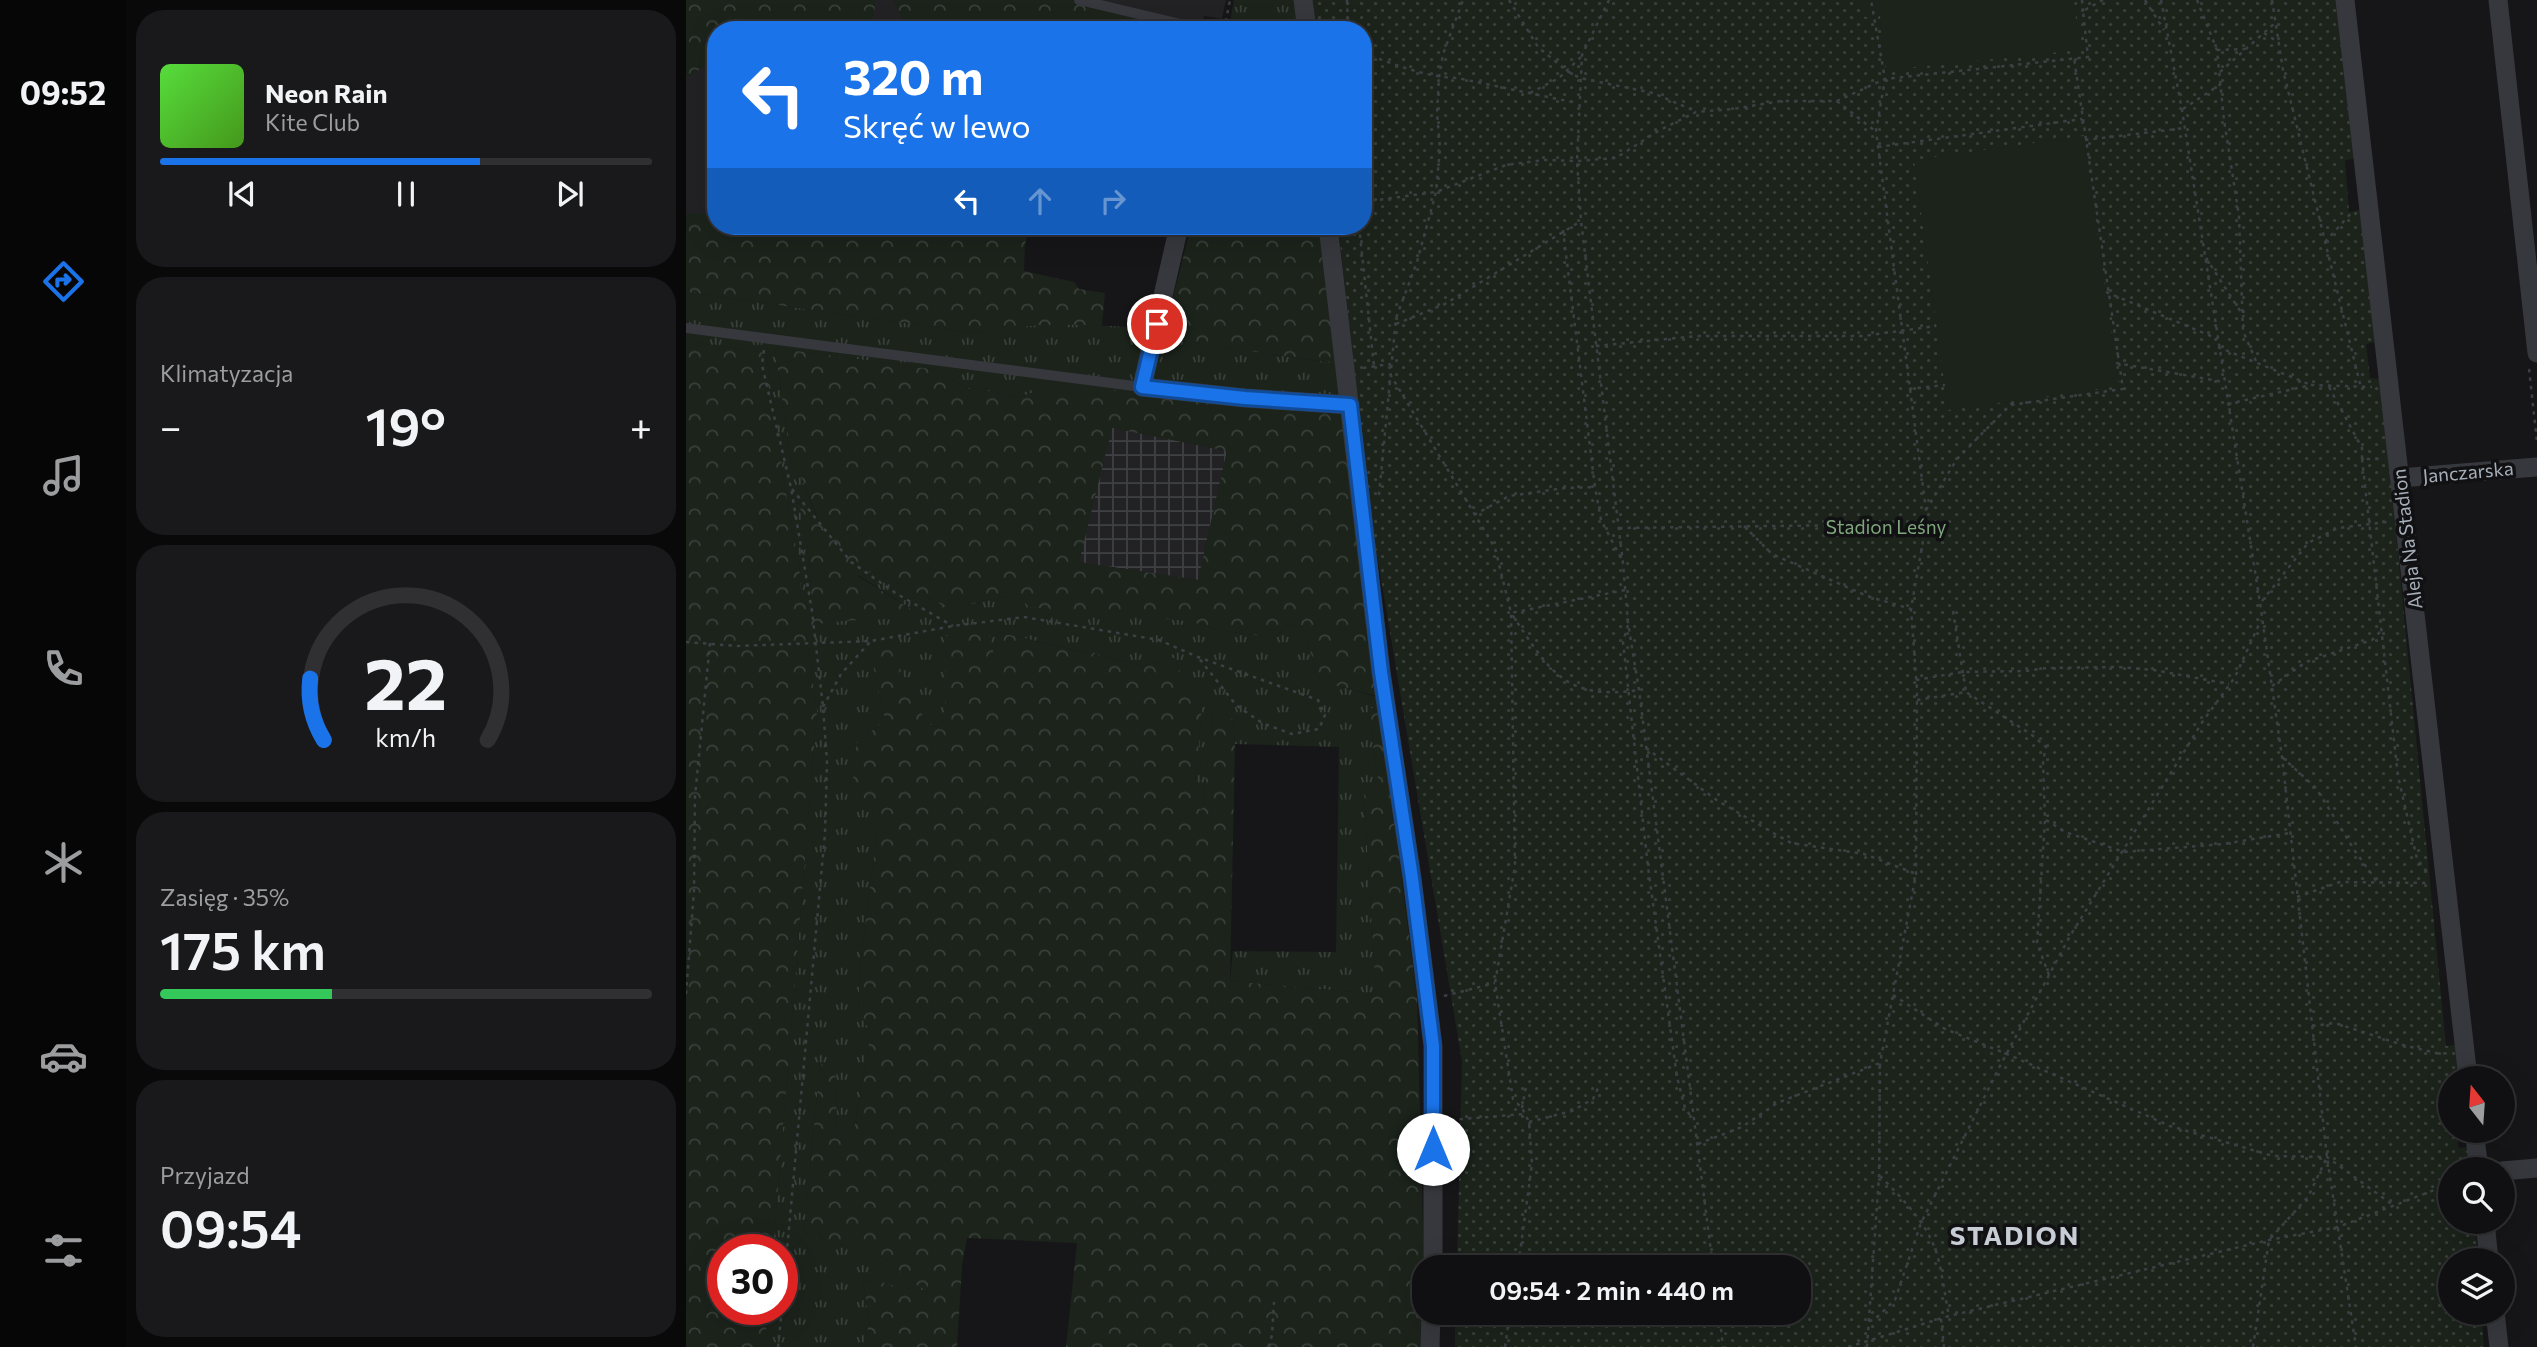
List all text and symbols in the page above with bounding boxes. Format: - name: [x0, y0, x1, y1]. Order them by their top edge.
- text: 320 m: [843, 45, 984, 105]
- icon: left: [728, 49, 819, 140]
- text: 09:52: [20, 72, 106, 112]
- text: Neon Rain: [265, 77, 388, 108]
- text: Skręć w lewo: [843, 105, 1031, 145]
- text: Kite Club: [265, 108, 360, 136]
- icon: previous: [223, 175, 261, 213]
- icon: pause: [387, 175, 425, 213]
- icon: next: [551, 175, 589, 213]
- icon: left: [948, 182, 986, 220]
- icon: ahead: [1021, 182, 1059, 220]
- icon: right: [1094, 182, 1132, 220]
- icon: directions: [39, 257, 88, 306]
- pin: [1127, 294, 1187, 354]
- icon: arrive: [1138, 305, 1176, 343]
- text: Klimatyzacja: [160, 359, 293, 387]
- text: 19°: [365, 393, 446, 457]
- text: −: [160, 402, 182, 449]
- text: +: [630, 402, 652, 449]
- icon: music: [39, 451, 88, 500]
- street label: Janczarska: [2421, 456, 2514, 487]
- street label: Aleja Na Stadion: [2386, 468, 2427, 610]
- park label: Stadion Leśny: [1826, 515, 1946, 538]
- text: 22: [365, 636, 447, 725]
- icon: phone: [39, 644, 88, 693]
- text: km/h: [376, 721, 436, 751]
- icon: climate: [39, 838, 88, 887]
- text: Zasięg · 35%: [160, 883, 289, 911]
- text: 175 km: [160, 917, 326, 981]
- icon: car: [39, 1032, 88, 1081]
- north arrow: [2438, 1066, 2515, 1143]
- map controls: [2438, 1066, 2515, 1325]
- position arrow: [1396, 1112, 1470, 1186]
- button: search: [2438, 1157, 2515, 1234]
- text: Przyjazd: [160, 1161, 250, 1189]
- text: 09:54: [160, 1195, 301, 1259]
- district label: STADION: [1950, 1219, 2080, 1250]
- icon: filters: [39, 1226, 88, 1275]
- speed limit sign: 30: [707, 1234, 798, 1325]
- button: layers: [2438, 1248, 2515, 1325]
- text: 09:54 · 2 min · 440 m: [1489, 1274, 1734, 1305]

